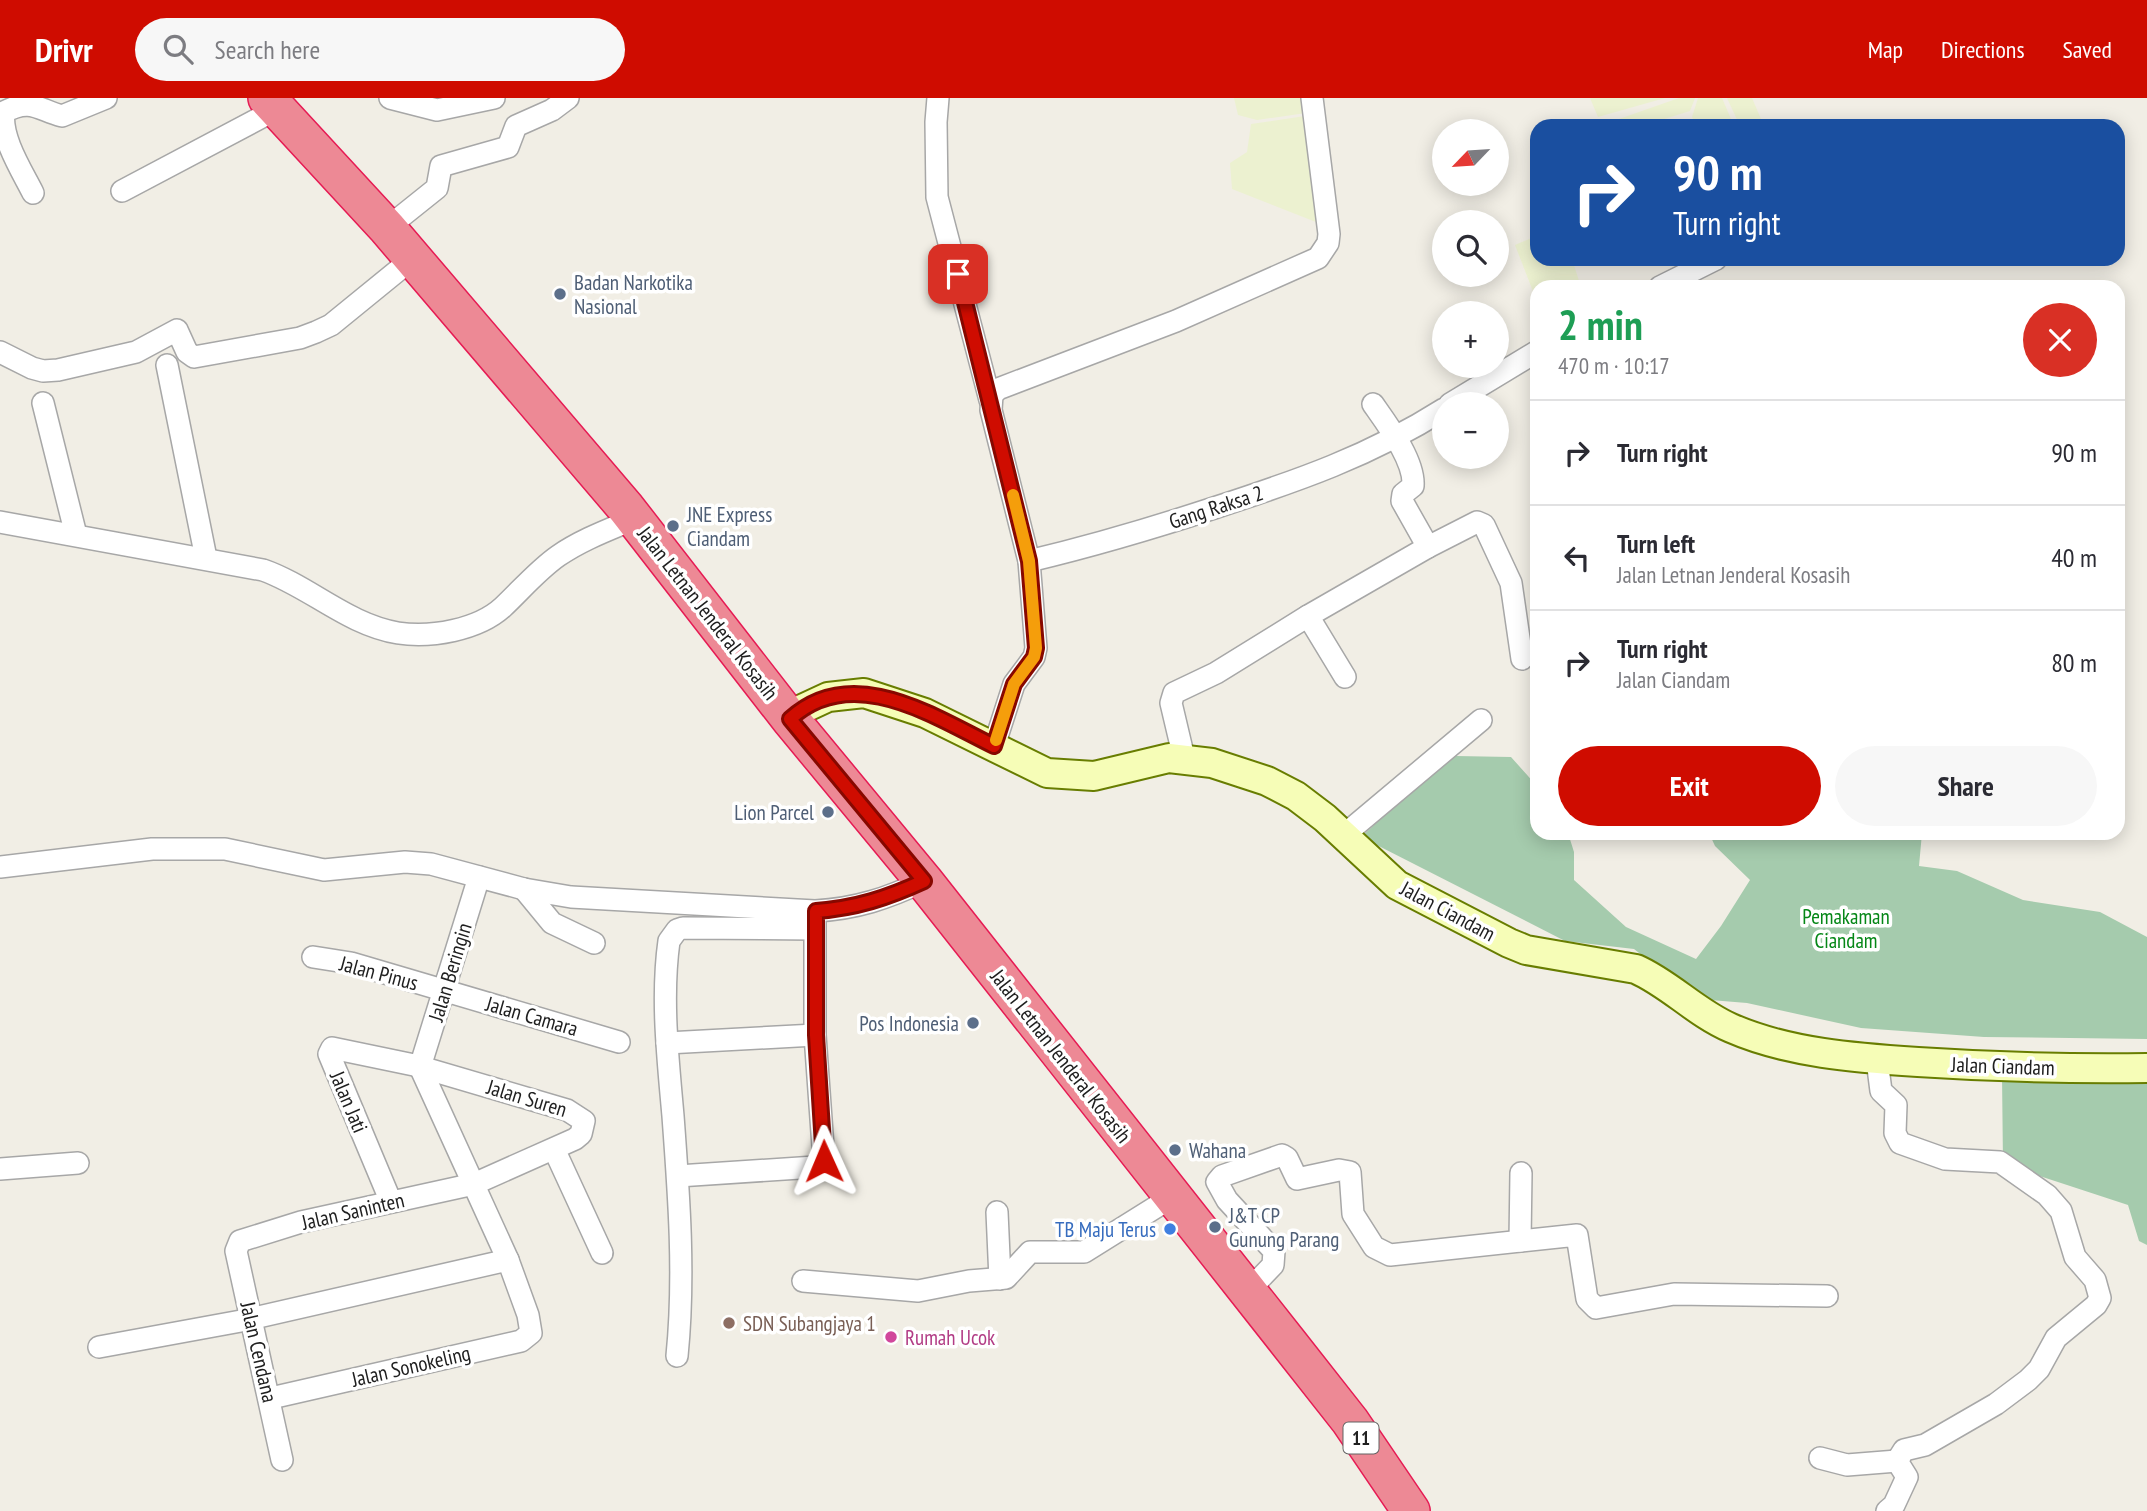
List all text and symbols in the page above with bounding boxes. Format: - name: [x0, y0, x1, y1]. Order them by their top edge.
- search box: [135, 18, 625, 81]
- text: Drivr: [35, 28, 93, 71]
- icon: search: [159, 30, 197, 68]
- text: Search here: [215, 33, 320, 66]
- text: Map: [1868, 34, 1903, 65]
- text: Directions: [1941, 34, 2025, 65]
- text: Saved: [2063, 34, 2112, 65]
- north arrow: [1432, 119, 1508, 196]
- map controls: [1432, 119, 1509, 469]
- text: 90 m: [1673, 140, 1762, 204]
- icon: right: [1558, 147, 1649, 238]
- text: Turn right: [1673, 202, 1781, 244]
- button: search: [1432, 210, 1509, 287]
- pin: [928, 244, 988, 304]
- icon: arrive: [939, 255, 977, 293]
- place label: Badan Narkotika Nasional: [574, 269, 693, 320]
- marker: Badan Narkotika Nasional: [552, 286, 568, 302]
- text: 2 min: [1558, 297, 1643, 352]
- button: +: [1432, 301, 1509, 378]
- button: close: [2023, 303, 2097, 377]
- text: 470 m · 10:17: [1558, 351, 1670, 380]
- button: −: [1432, 392, 1509, 469]
- icon: right: [1558, 434, 1596, 472]
- text: Turn right: [1617, 436, 1708, 469]
- text: 90 m: [2051, 436, 2097, 469]
- street label: Gang Raksa 2: [1165, 479, 1267, 535]
- place label: JNE Express Ciandam: [686, 501, 772, 552]
- marker: JNE Express Ciandam: [665, 518, 681, 534]
- street label: Jalan Letnan Jenderal Kosasih: [631, 520, 784, 705]
- text: Turn left: [1617, 527, 1695, 560]
- icon: left: [1558, 539, 1596, 577]
- text: 40 m: [2051, 541, 2097, 574]
- text: Jalan Letnan Jenderal Kosasih: [1617, 560, 1850, 589]
- text: Turn right: [1617, 632, 1708, 665]
- icon: right: [1558, 644, 1596, 682]
- text: 80 m: [2051, 646, 2097, 679]
- text: Jalan Ciandam: [1617, 665, 1730, 694]
- button: Exit: [1558, 746, 1821, 826]
- button: Share: [1835, 746, 2097, 826]
- place label: Lion Parcel: [734, 799, 814, 826]
- marker: Lion Parcel: [820, 804, 836, 820]
- street label: Jalan Ciandam: [1395, 874, 1500, 947]
- park label: Pemakaman Ciandam: [1802, 903, 1890, 954]
- street label: Jalan Beringin: [422, 920, 478, 1025]
- street label: Jalan Pinus: [336, 949, 421, 996]
- street label: Jalan Letnan Jenderal Kosasih: [984, 963, 1137, 1148]
- street label: Jalan Camara: [482, 990, 581, 1042]
- place label: Pos Indonesia: [859, 1010, 959, 1037]
- marker: Pos Indonesia: [965, 1015, 981, 1031]
- street label: Jalan Ciandam: [1950, 1051, 2055, 1081]
- street label: Jalan Jati: [324, 1066, 374, 1137]
- street label: Jalan Suren: [483, 1073, 570, 1123]
- position arrow: [787, 1124, 861, 1198]
- place label: Wahana: [1189, 1137, 1246, 1164]
- marker: Wahana: [1167, 1142, 1183, 1158]
- street label: Jalan Saninten: [298, 1186, 407, 1236]
- place label: J&T CP Gunung Parang: [1228, 1202, 1339, 1253]
- place label: TB Maju Terus: [1055, 1216, 1156, 1243]
- marker: J&T CP Gunung Parang: [1207, 1219, 1223, 1235]
- marker: TB Maju Terus: [1162, 1221, 1178, 1237]
- street label: Jalan Cendana: [234, 1298, 284, 1405]
- place label: SDN Subangjaya 1: [743, 1310, 876, 1337]
- marker: SDN Subangjaya 1: [721, 1315, 737, 1331]
- place label: Rumah Ucok: [905, 1324, 995, 1351]
- marker: Rumah Ucok: [883, 1329, 899, 1345]
- street label: Jalan Sonokeling: [348, 1339, 473, 1393]
- road number: 11: [1344, 1422, 1378, 1454]

